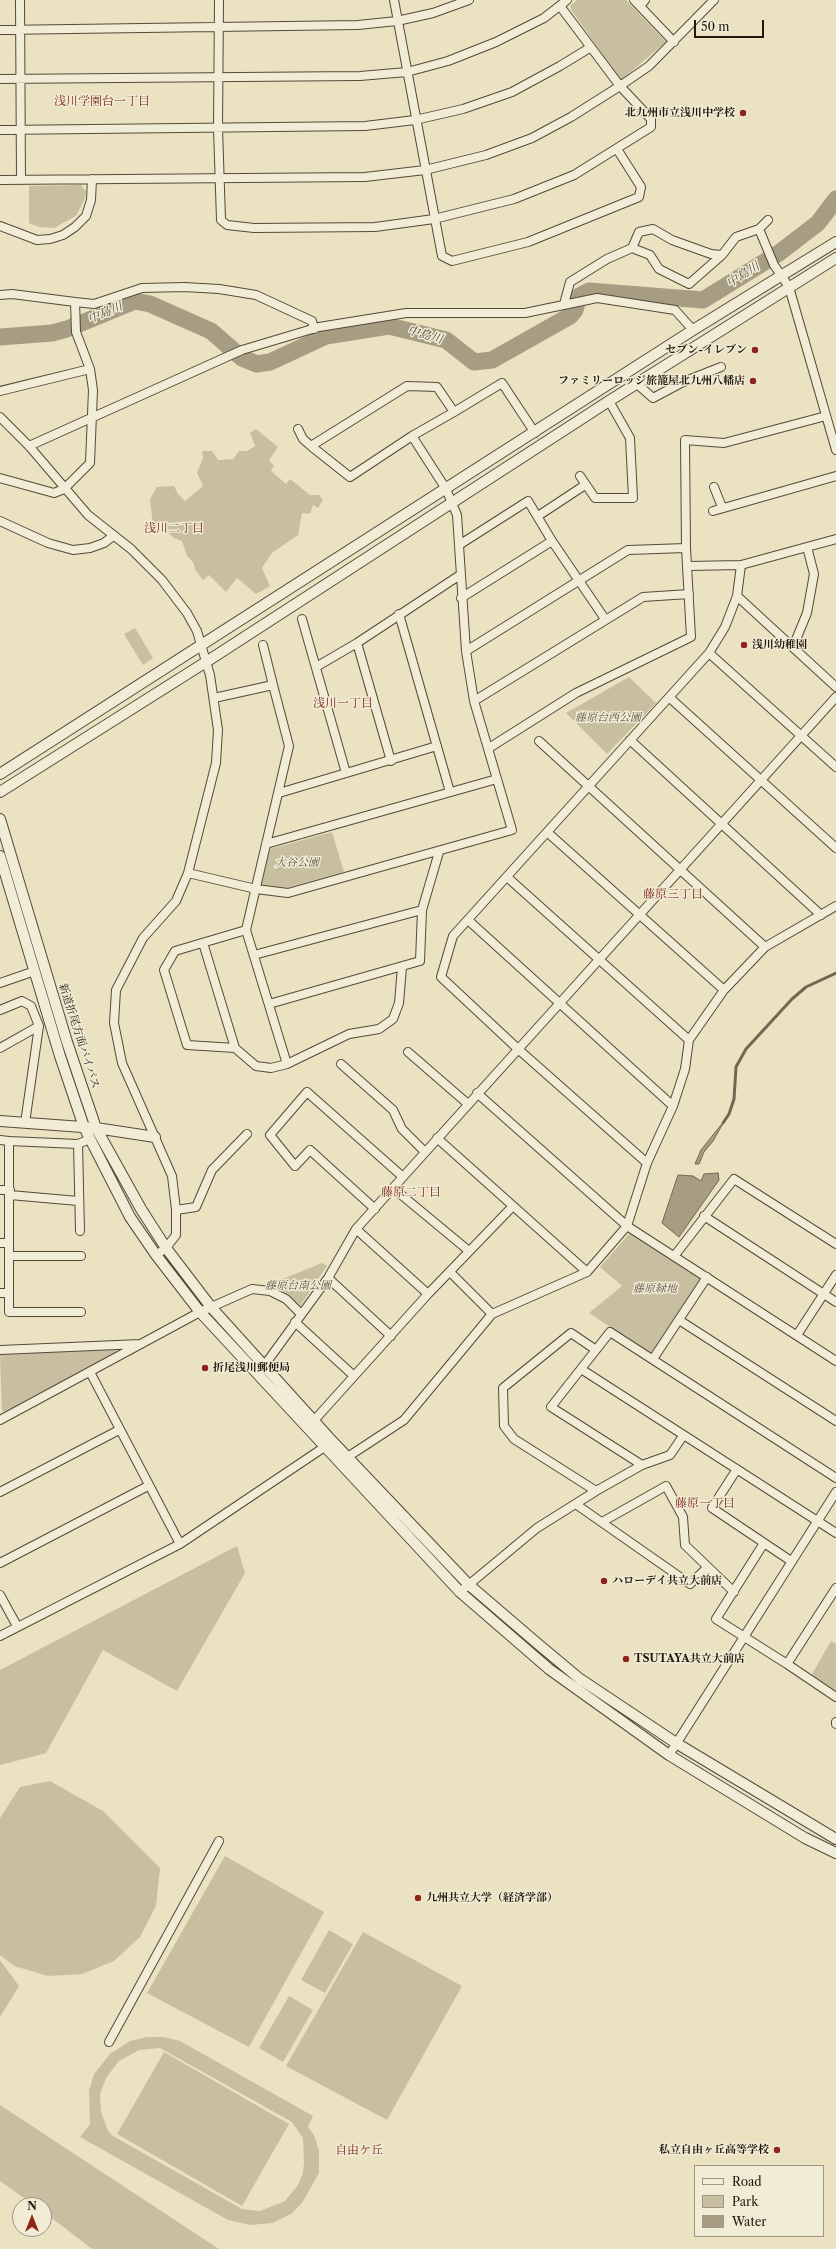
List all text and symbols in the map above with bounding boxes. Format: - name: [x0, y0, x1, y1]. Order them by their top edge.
- scale bar: [696, 12, 766, 38]
- text: 50 m: [701, 19, 730, 34]
- district label: 浅川学園台一丁目: [54, 95, 150, 109]
- place label: 北九州市立浅川中学校: [625, 106, 735, 120]
- marker: 北九州市立浅川中学校: [738, 108, 748, 118]
- water label: 中島川: [724, 259, 762, 291]
- water label: 中島川: [86, 299, 124, 327]
- water label: 中島川: [406, 323, 444, 347]
- place label: セブン-イレブン: [665, 343, 747, 357]
- marker: セブン-イレブン: [750, 345, 760, 355]
- place label: ファミリーロッジ旅籠屋北九州八幡店: [558, 374, 745, 388]
- marker: ファミリーロッジ旅籠屋北九州八幡店: [748, 376, 758, 386]
- district label: 浅川二丁目: [144, 522, 204, 536]
- place label: 浅川幼稚園: [752, 638, 807, 652]
- marker: 浅川幼稚園: [739, 640, 749, 650]
- district label: 浅川一丁目: [313, 697, 373, 711]
- park label: 藤原台西公園: [575, 711, 641, 725]
- park label: 大谷公園: [275, 856, 319, 870]
- district label: 藤原三丁目: [643, 888, 703, 902]
- street label: 新道折尾方面バイパス: [56, 982, 102, 1090]
- district label: 藤原二丁目: [381, 1186, 441, 1200]
- park label: 藤原台南公園: [265, 1279, 331, 1293]
- park label: 藤原緑地: [633, 1282, 677, 1296]
- place label: 折尾浅川郵便局: [213, 1361, 290, 1375]
- marker: 折尾浅川郵便局: [200, 1363, 210, 1373]
- district label: 藤原一丁目: [675, 1497, 735, 1511]
- place label: ハローデイ共立大前店: [612, 1574, 722, 1588]
- marker: ハローデイ共立大前店: [599, 1576, 609, 1586]
- place label: TSUTAYA共立大前店: [634, 1652, 745, 1666]
- marker: TSUTAYA共立大前店: [621, 1654, 631, 1664]
- place label: 九州共立大学（経済学部）: [426, 1891, 558, 1905]
- marker: 九州共立大学（経済学部）: [413, 1893, 423, 1903]
- place label: 私立自由ヶ丘高等学校: [659, 2143, 769, 2157]
- district label: 自由ケ丘: [335, 2144, 383, 2158]
- marker: 私立自由ヶ丘高等学校: [772, 2145, 782, 2155]
- legend: [694, 2165, 824, 2237]
- text: Road: [732, 2174, 762, 2189]
- text: Park: [732, 2194, 758, 2209]
- north arrow: [12, 2197, 52, 2237]
- text: N: [27, 2199, 37, 2213]
- text: Water: [732, 2214, 766, 2229]

